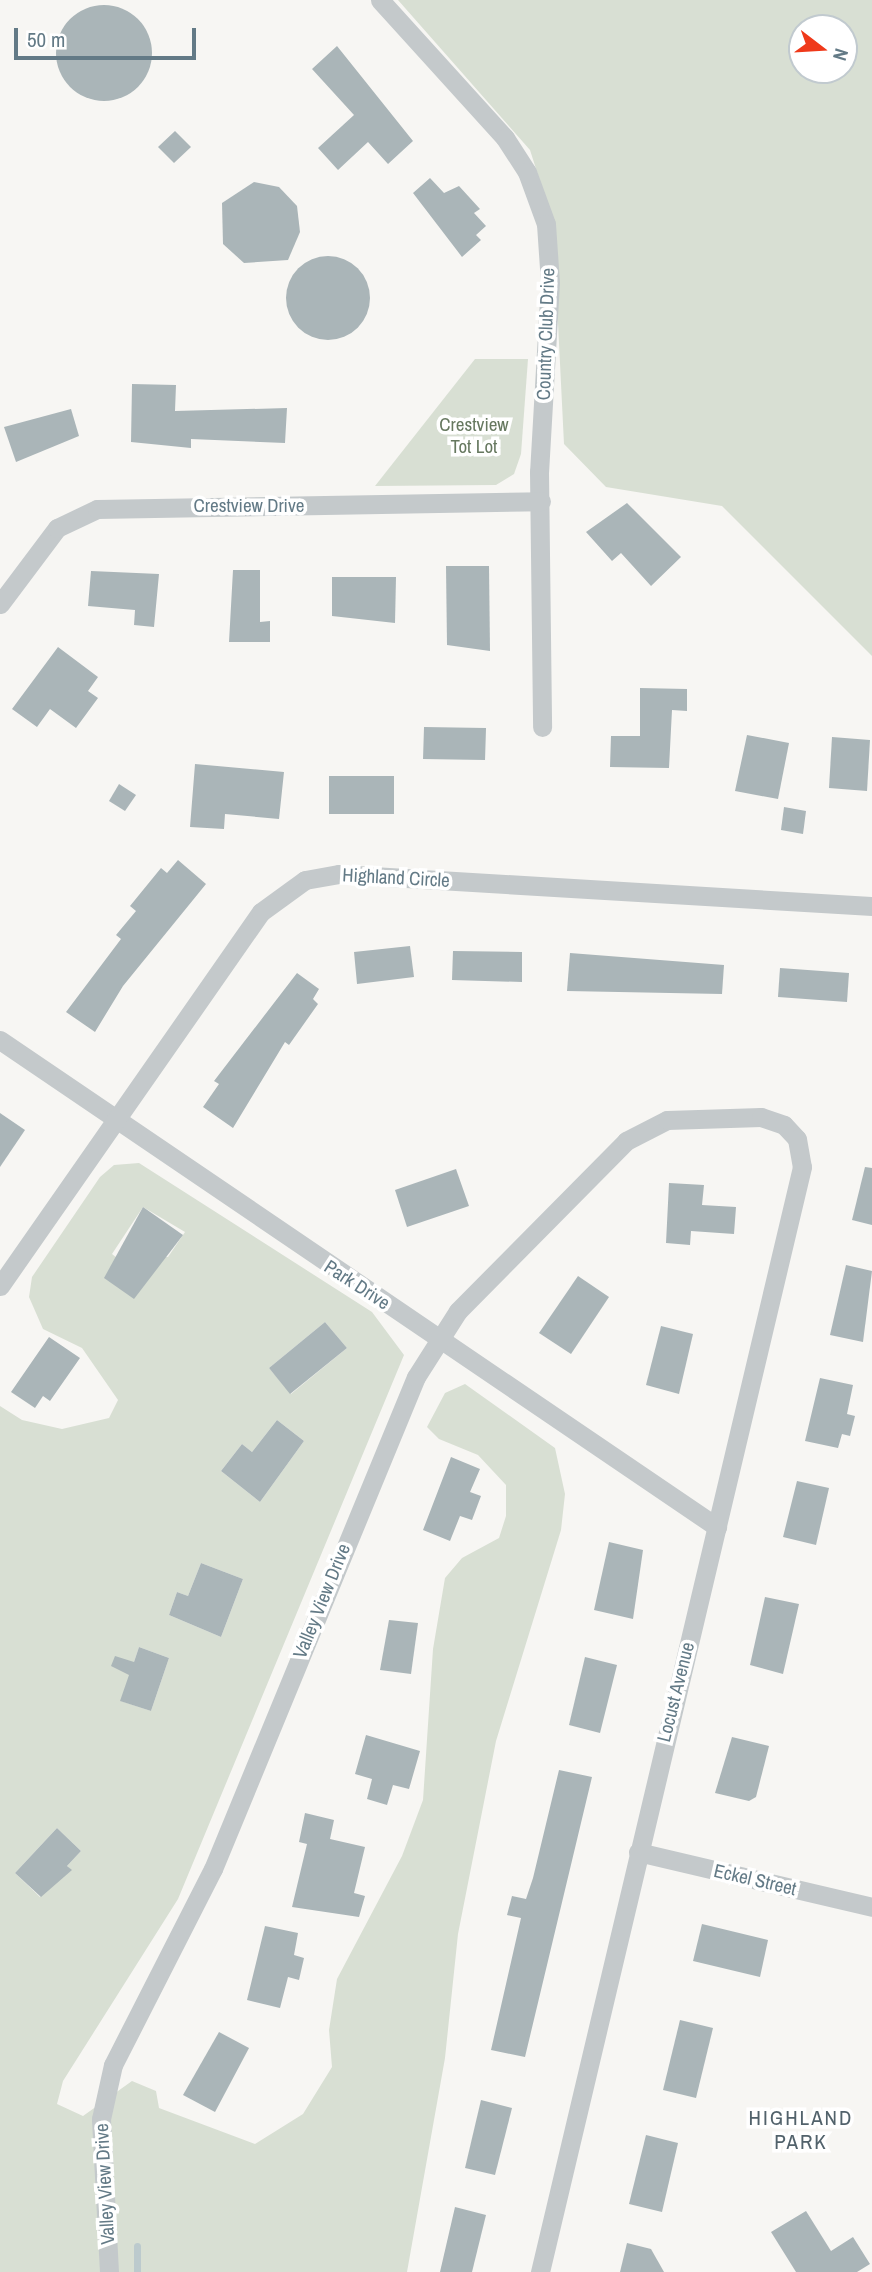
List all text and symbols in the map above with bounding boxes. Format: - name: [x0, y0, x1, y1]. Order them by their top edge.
- scale bar: [18, 14, 200, 58]
- north arrow: [788, 14, 858, 84]
- text: 50 m: [27, 25, 65, 54]
- text: N: [827, 45, 855, 64]
- street label: Country Club Drive: [532, 267, 560, 401]
- park label: Crestview Tot Lot: [439, 414, 509, 458]
- street label: Crestview Drive: [194, 495, 304, 517]
- street label: Highland Circle: [342, 864, 450, 892]
- street label: Park Drive: [320, 1255, 394, 1315]
- street label: Valley View Drive: [289, 1540, 355, 1662]
- street label: Locust Avenue: [653, 1639, 699, 1745]
- street label: Eckel Street: [712, 1859, 798, 1901]
- district label: HIGHLAND PARK: [750, 2105, 852, 2155]
- street label: Valley View Drive: [90, 2123, 120, 2245]

